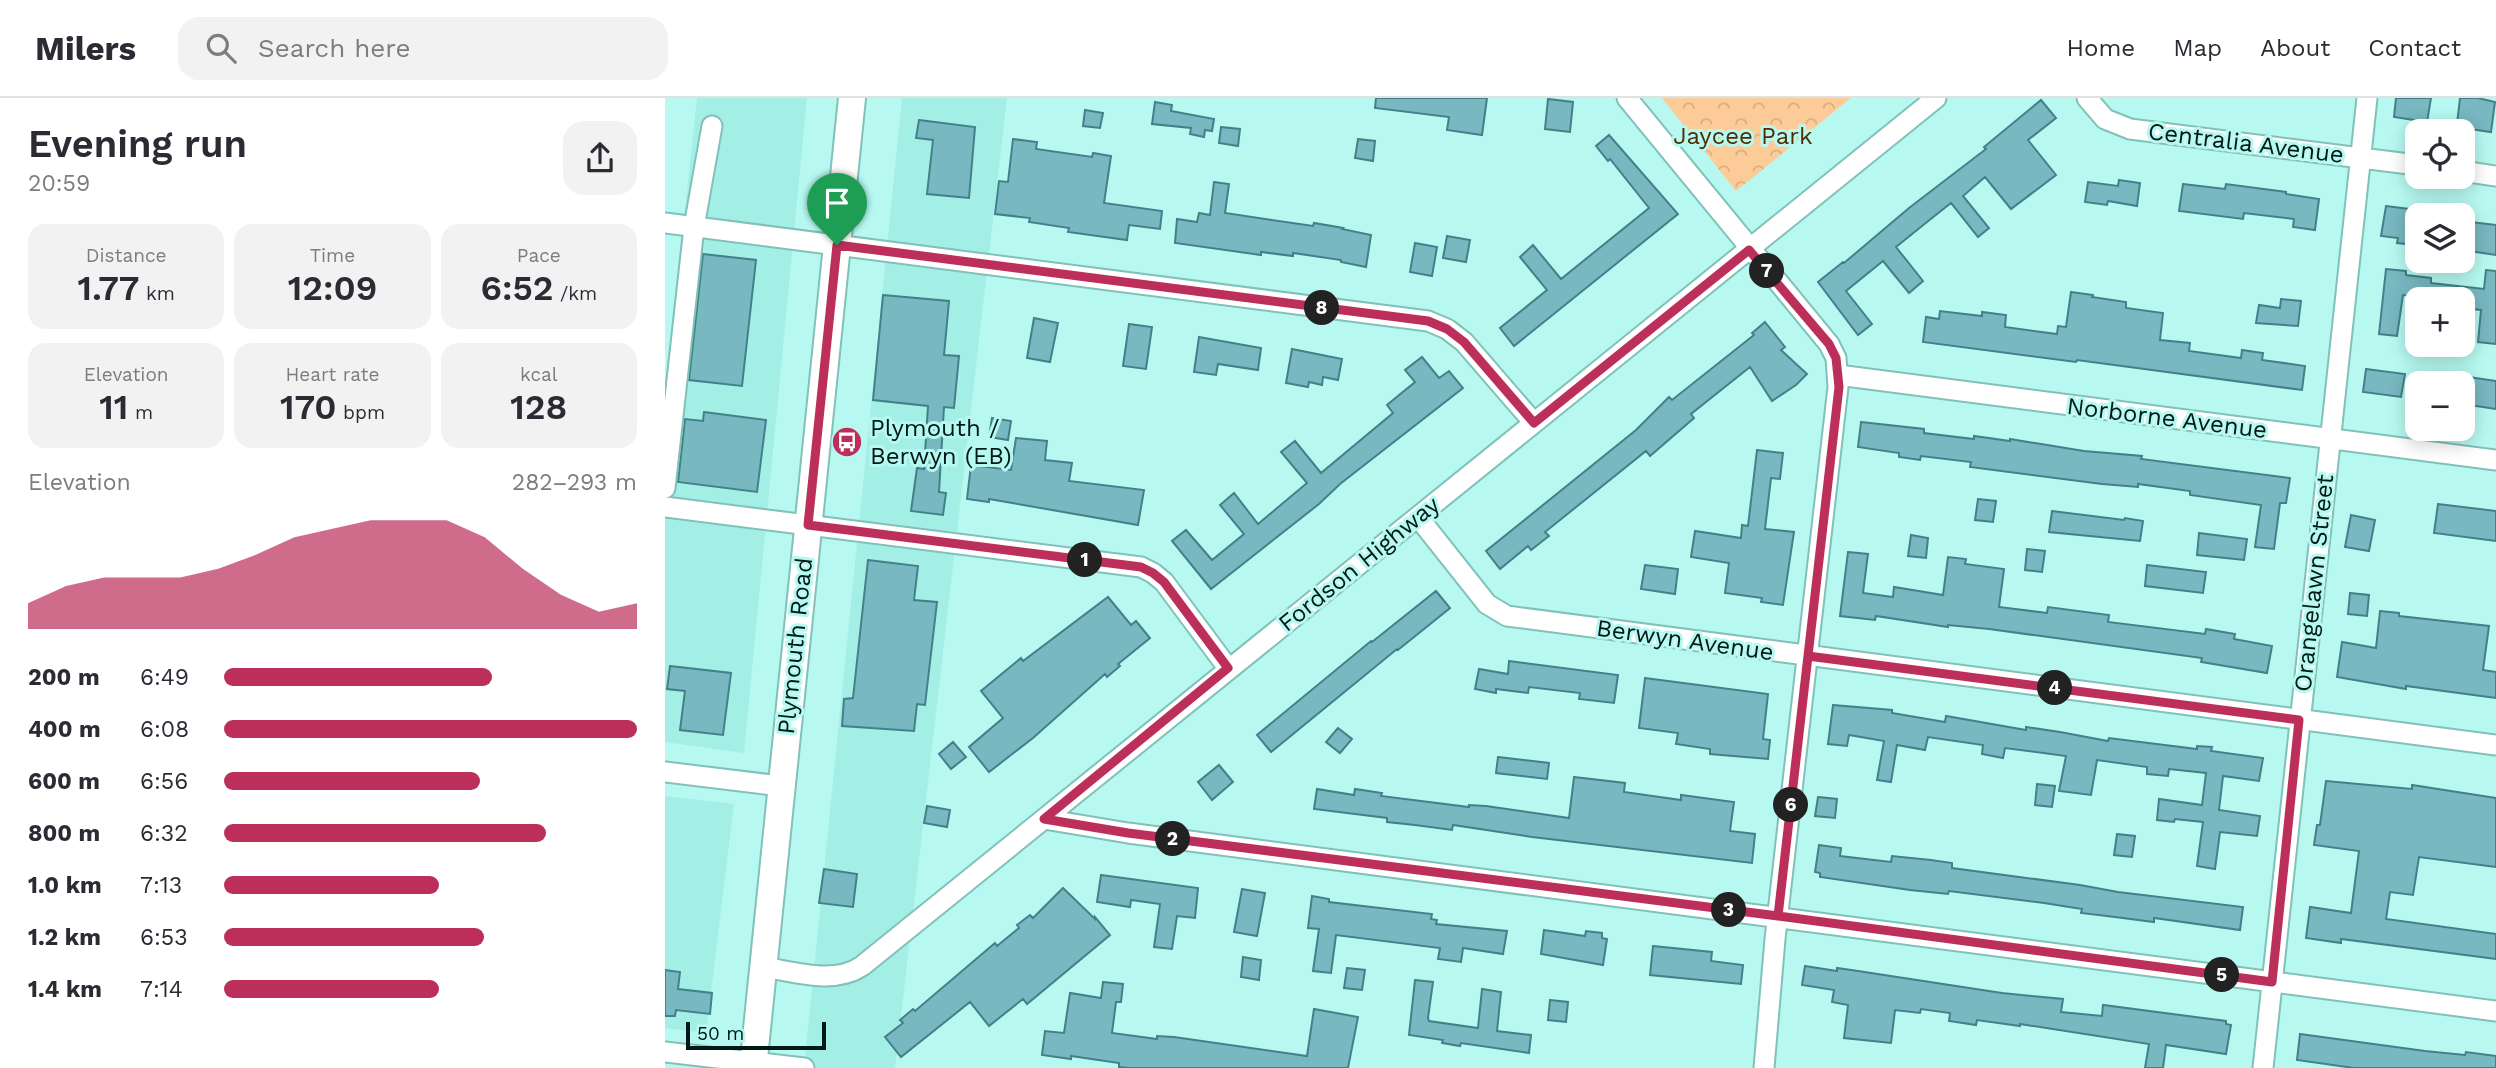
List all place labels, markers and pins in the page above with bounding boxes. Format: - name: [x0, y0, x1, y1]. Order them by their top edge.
- pin: [807, 173, 867, 245]
- pin: 7: [1749, 254, 1785, 288]
- pin: 8: [1305, 290, 1339, 326]
- place label: Plymouth / Berwyn (EB): [870, 414, 1012, 470]
- bus stop icon: Plymouth / Berwyn (EB): [830, 425, 864, 459]
- pin: 1: [1067, 542, 1103, 578]
- pin: 4: [2037, 670, 2073, 706]
- pin: 6: [1773, 788, 1809, 822]
- pin: 2: [1155, 822, 1191, 856]
- pin: 3: [1711, 892, 1747, 928]
- pin: 5: [2205, 958, 2239, 992]

